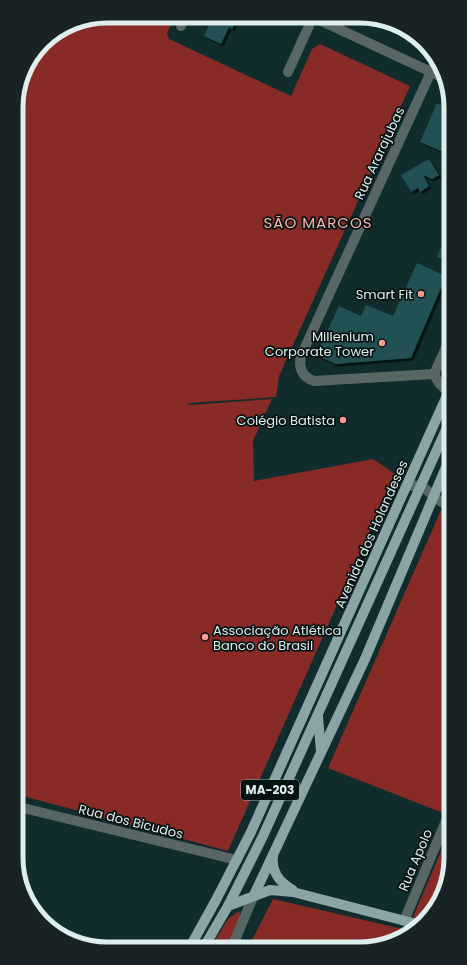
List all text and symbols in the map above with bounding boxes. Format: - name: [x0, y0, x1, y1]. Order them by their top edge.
- street label: Rua Ararajubas: [350, 104, 409, 203]
- district label: SÃO MARCOS: [263, 212, 373, 233]
- place label: Smart Fit: [356, 285, 413, 304]
- marker: Smart Fit: [416, 289, 426, 299]
- place label: Millenium Corporate Tower: [265, 327, 374, 361]
- marker: Millenium Corporate Tower: [377, 338, 387, 348]
- place label: Colégio Batista: [237, 411, 335, 430]
- marker: Colégio Batista: [338, 415, 348, 425]
- street label: Avenida dos Holandeses: [330, 457, 413, 611]
- place label: Associação Atlética Banco do Brasil: [213, 621, 341, 655]
- marker: Associação Atlética Banco do Brasil: [200, 632, 210, 642]
- road number: MA-203: [241, 780, 299, 800]
- street label: Rua dos Bicudos: [77, 799, 185, 844]
- street label: Rua Apolo: [394, 826, 437, 894]

